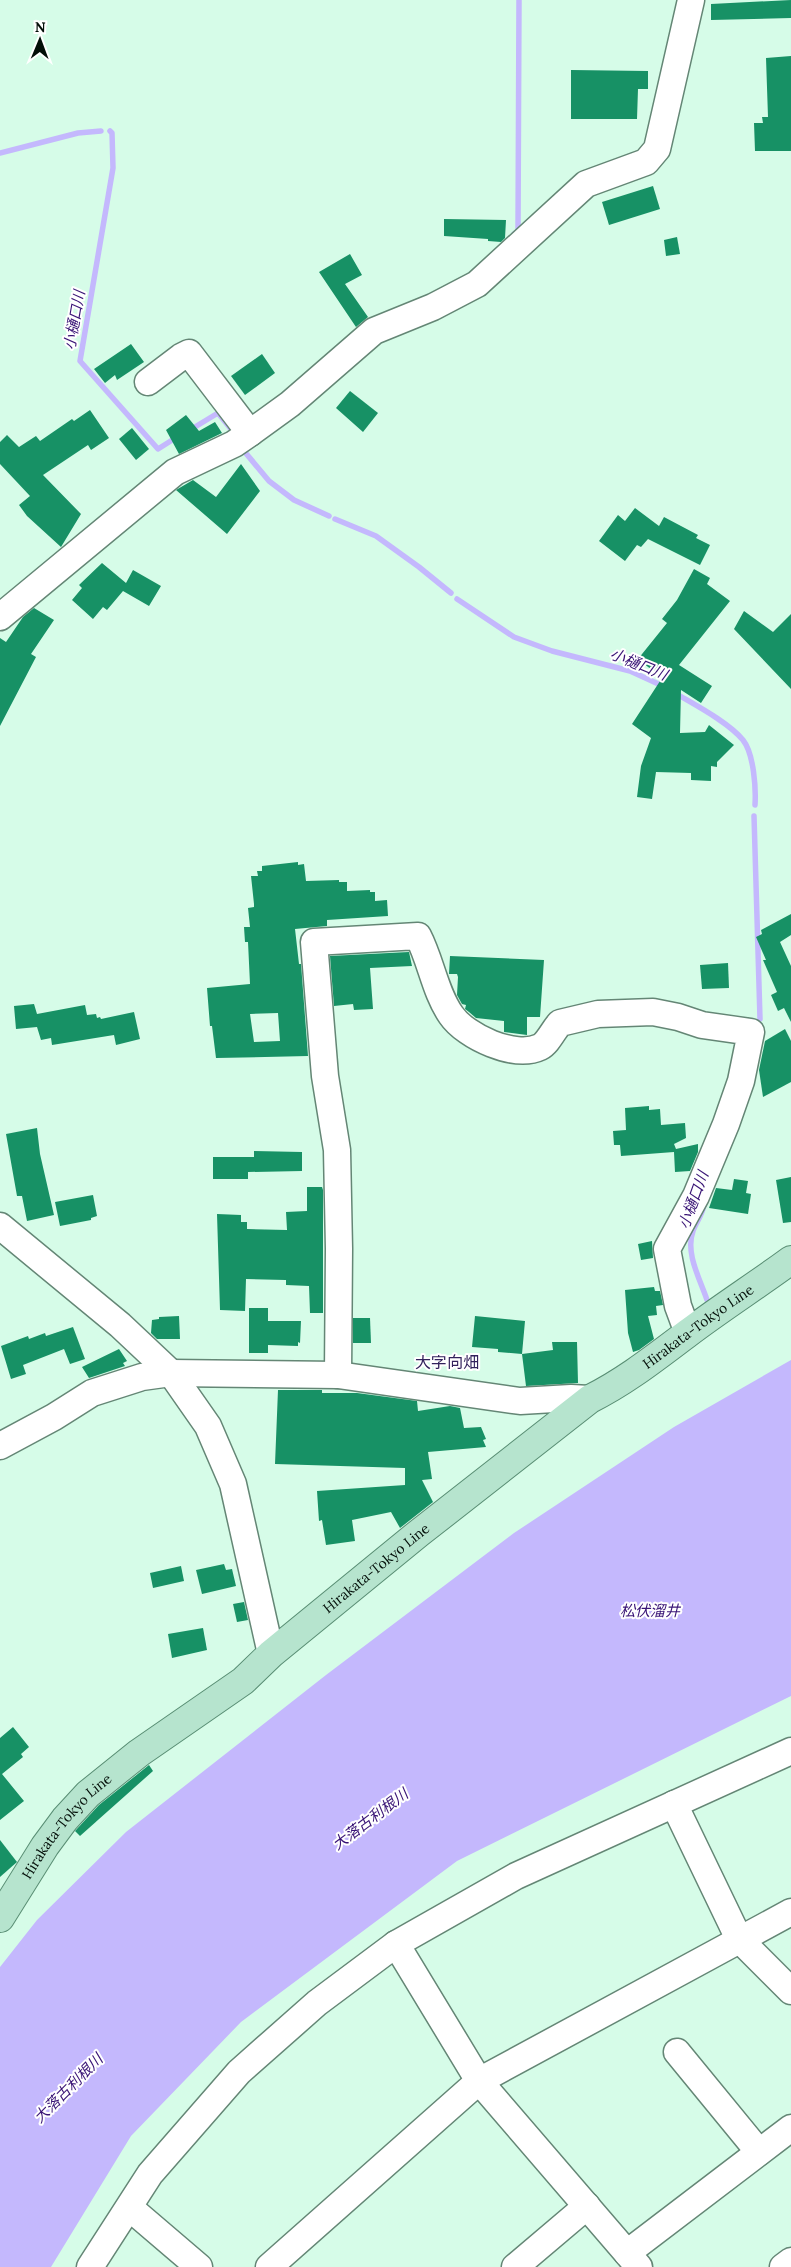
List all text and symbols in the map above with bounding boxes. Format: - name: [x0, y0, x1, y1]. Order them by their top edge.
- north arrow: [15, 15, 65, 65]
- text: N: [35, 18, 46, 36]
- water label: 小樋口川: [59, 287, 89, 351]
- water label: 小樋口川: [608, 644, 672, 685]
- water label: 小樋口川: [674, 1167, 713, 1231]
- street label: Hirakata-Tokyo Line: [639, 1280, 757, 1373]
- district label: 大字向畑: [415, 1352, 479, 1372]
- street label: Hirakata-Tokyo Line: [319, 1519, 433, 1617]
- water label: 松伏溜井: [620, 1601, 682, 1620]
- street label: Hirakata-Tokyo Line: [18, 1769, 116, 1882]
- water label: 大落古利根川: [328, 1783, 413, 1854]
- water label: 大落古利根川: [29, 2048, 108, 2127]

